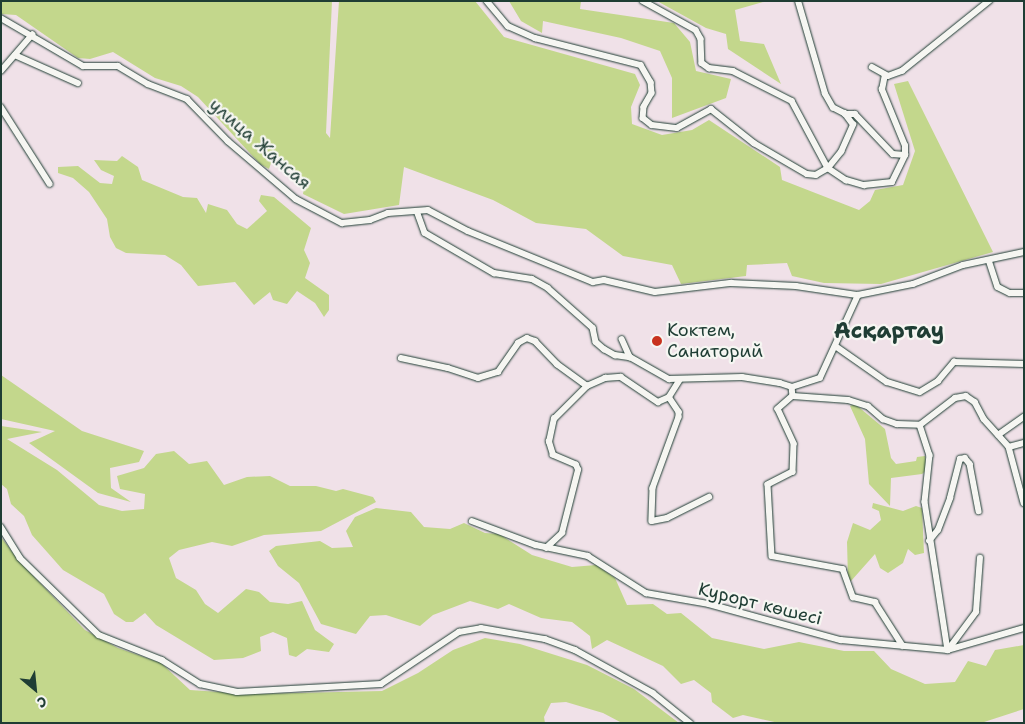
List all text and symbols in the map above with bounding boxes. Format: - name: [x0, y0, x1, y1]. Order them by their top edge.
- street label: улица Жансая: [205, 94, 315, 194]
- district label: Асқартау: [834, 318, 944, 344]
- place label: Коктем, Санаторий: [667, 320, 763, 362]
- marker: Коктем, Санаторий: [651, 335, 663, 347]
- street label: Курорт көшесі: [696, 578, 824, 630]
- north arrow: [10, 664, 60, 714]
- text: С: [34, 692, 50, 712]

